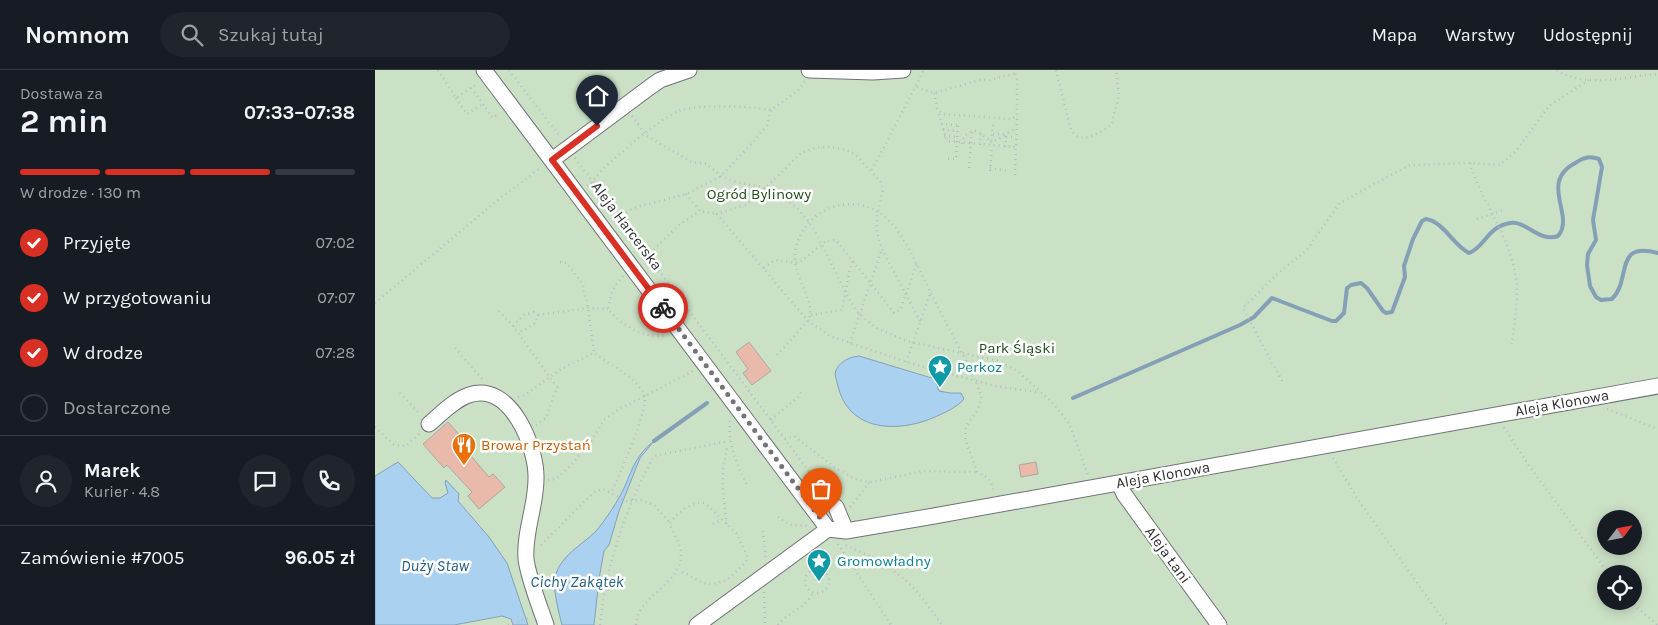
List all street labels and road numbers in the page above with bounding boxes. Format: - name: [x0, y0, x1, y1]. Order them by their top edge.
- street label: Aleja Harcerska: [588, 178, 666, 274]
- street label: Aleja Klonowa: [1514, 386, 1610, 420]
- street label: Aleja Klonowa: [1115, 458, 1211, 492]
- street label: Aleja Łani: [1141, 523, 1195, 587]

